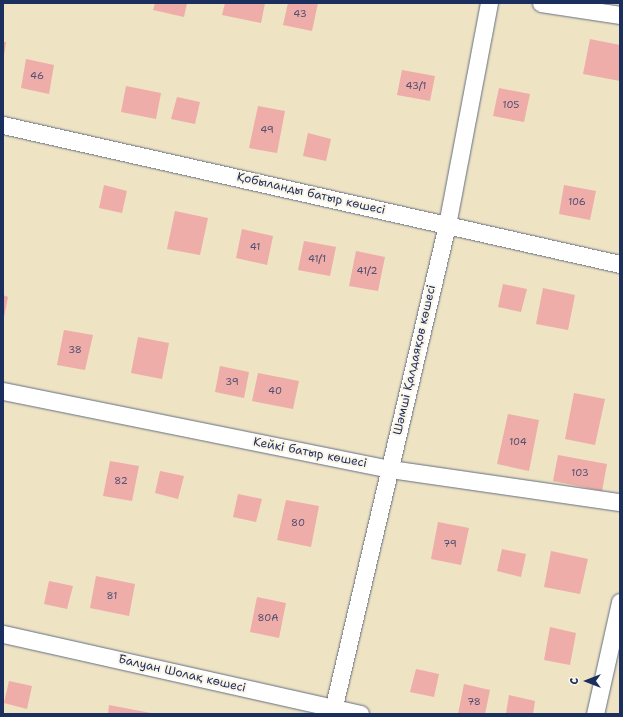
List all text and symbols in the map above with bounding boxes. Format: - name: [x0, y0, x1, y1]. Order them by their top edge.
- house number: 43: [293, 8, 307, 20]
- house number: 46: [30, 70, 44, 82]
- house number: 43/1: [406, 80, 426, 92]
- house number: 105: [503, 99, 519, 111]
- house number: 49: [260, 124, 274, 136]
- street label: Қобыланды батыр көшесі: [235, 170, 387, 218]
- house number: 106: [568, 196, 586, 208]
- house number: 41: [250, 241, 260, 253]
- house number: 41/1: [308, 253, 326, 265]
- house number: 41/2: [357, 265, 377, 277]
- street label: Шәмші Қалдаяқов көшесі: [391, 284, 439, 436]
- house number: 38: [68, 344, 82, 356]
- house number: 39: [225, 376, 239, 388]
- house number: 40: [268, 385, 282, 397]
- street label: Кейкі батыр көшесі: [252, 435, 368, 471]
- house number: 104: [509, 436, 527, 448]
- house number: 103: [571, 467, 589, 479]
- house number: 82: [114, 475, 128, 487]
- house number: 80: [291, 517, 305, 529]
- house number: 79: [443, 538, 457, 550]
- house number: 81: [107, 590, 117, 602]
- house number: 80А: [257, 612, 279, 624]
- street label: Балуан Шолақ көшесі: [117, 652, 247, 696]
- north arrow: [567, 661, 607, 701]
- text: С: [567, 678, 582, 684]
- house number: 78: [467, 696, 481, 708]

